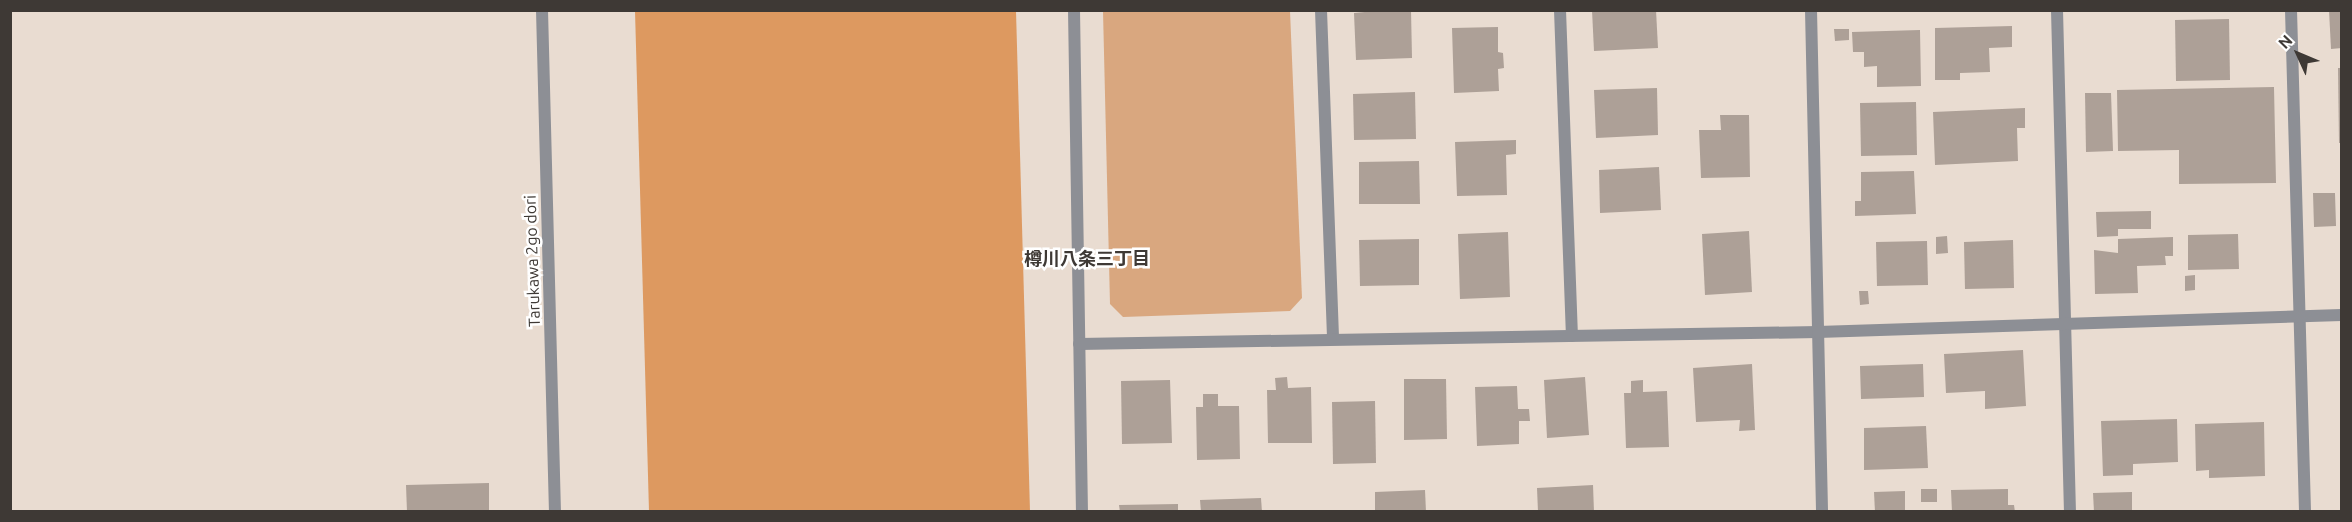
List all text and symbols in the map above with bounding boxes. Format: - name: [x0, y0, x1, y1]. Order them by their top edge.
- north arrow: [2268, 24, 2328, 84]
- text: N: [2274, 31, 2296, 52]
- street label: Tarukawa 2go dori: [520, 195, 544, 327]
- district label: 樽川八条三丁目: [1024, 247, 1150, 269]

